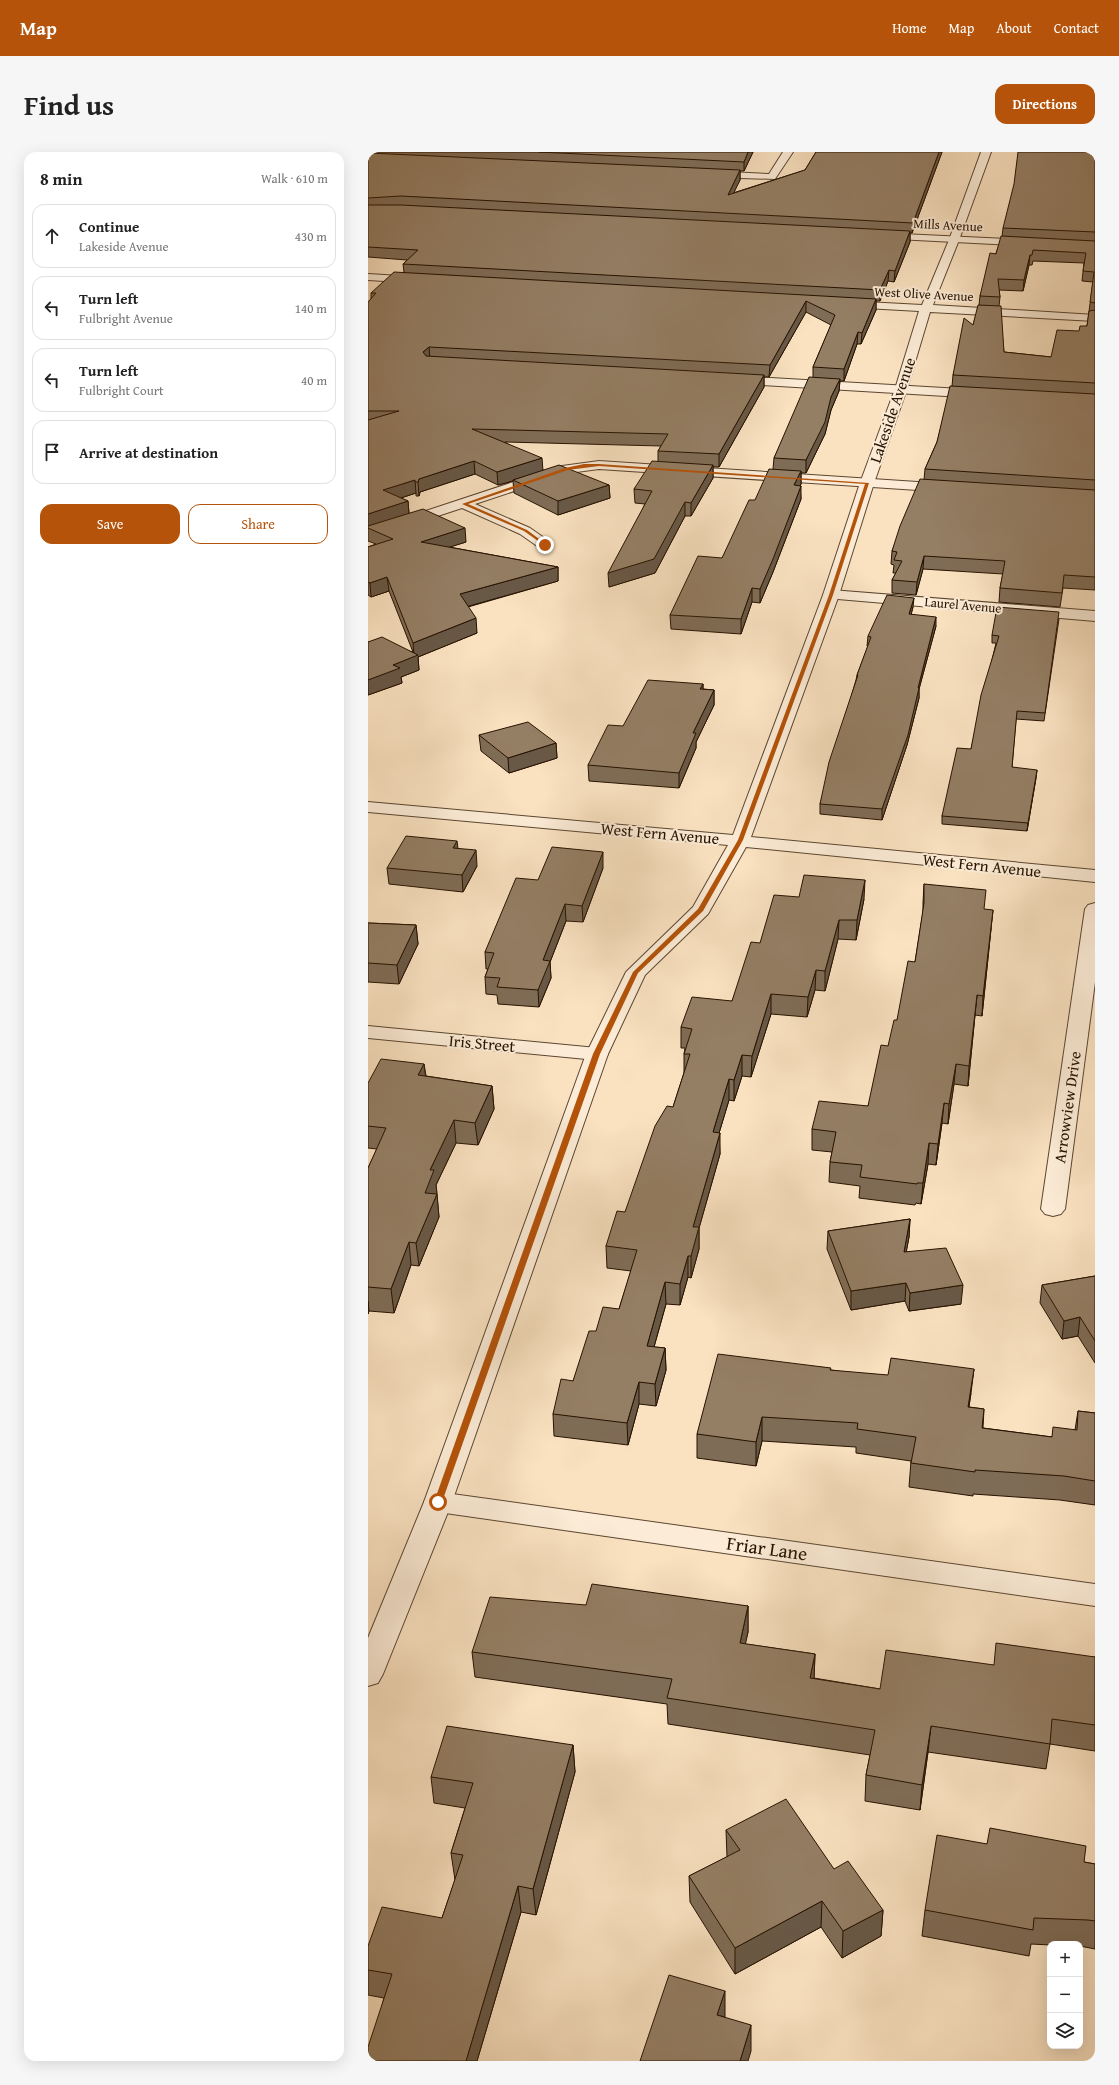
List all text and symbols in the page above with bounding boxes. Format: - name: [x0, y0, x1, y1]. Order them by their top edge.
- text: Map: [20, 14, 57, 42]
- text: Home: [892, 18, 927, 38]
- text: Map: [949, 18, 974, 38]
- text: About: [996, 18, 1032, 38]
- text: Contact: [1054, 18, 1099, 38]
- text: Find us: [24, 84, 114, 125]
- button: Directions: [995, 84, 1095, 124]
- text: 8 min: [40, 166, 82, 191]
- text: Walk · 610 m: [261, 169, 328, 188]
- street label: Mills Avenue: [913, 214, 983, 236]
- text: Continue: [79, 216, 140, 237]
- icon: ahead: [41, 225, 63, 247]
- text: 430 m: [295, 227, 327, 246]
- text: Lakeside Avenue: [79, 237, 169, 256]
- street label: West Olive Avenue: [874, 282, 974, 306]
- text: Turn left: [79, 288, 138, 309]
- icon: left: [41, 297, 63, 319]
- text: 140 m: [295, 299, 327, 318]
- text: Fulbright Avenue: [79, 309, 173, 328]
- street label: Lakeside Avenue: [863, 354, 921, 466]
- text: Turn left: [79, 360, 138, 381]
- icon: left: [41, 369, 63, 391]
- text: 40 m: [301, 371, 327, 390]
- text: Fulbright Court: [79, 381, 164, 400]
- icon: arrive: [41, 441, 63, 463]
- text: Arrive at destination: [79, 442, 218, 463]
- button: Save: [40, 504, 180, 544]
- button: Share: [188, 504, 328, 544]
- route end: [536, 536, 554, 554]
- street label: Laurel Avenue: [924, 592, 1002, 618]
- street label: West Fern Avenue: [600, 816, 720, 850]
- street label: West Fern Avenue: [922, 847, 1042, 883]
- street label: Iris Street: [448, 1028, 516, 1058]
- street label: Arrowview Drive: [1047, 1050, 1087, 1164]
- route start: [429, 1493, 447, 1511]
- street label: Friar Lane: [725, 1528, 809, 1568]
- map controls: [1047, 1941, 1083, 2049]
- button: +: [1047, 1941, 1083, 1977]
- button: −: [1047, 1977, 1083, 2013]
- button: layers: [1047, 2013, 1083, 2049]

